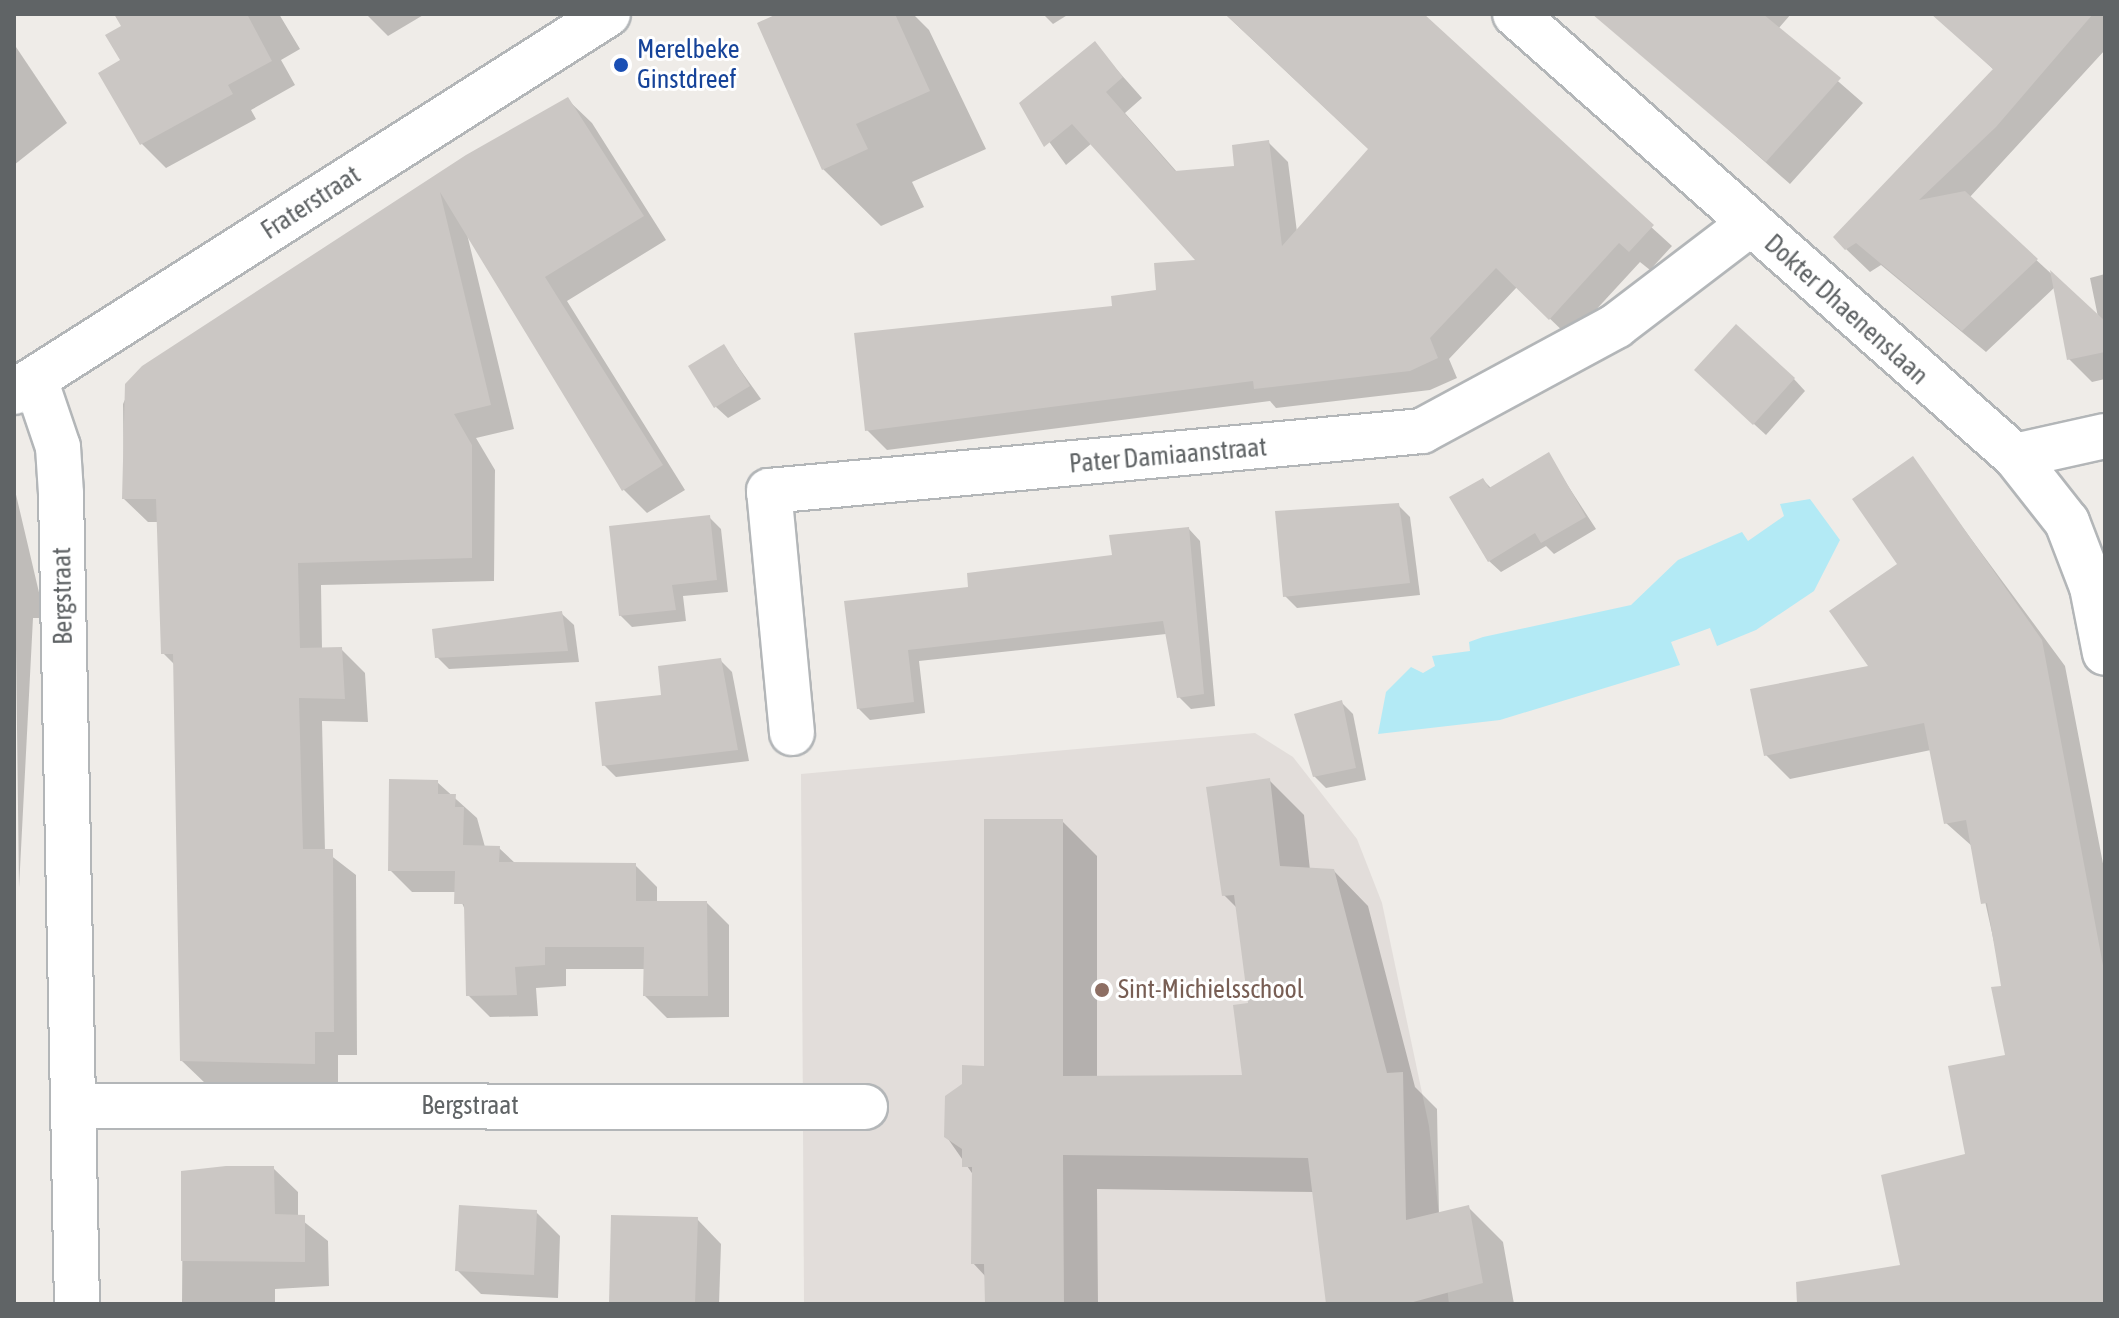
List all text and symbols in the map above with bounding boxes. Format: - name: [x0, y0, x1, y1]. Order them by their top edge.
- place label: Merelbeke Ginstdreef: [637, 34, 739, 96]
- marker: Merelbeke Ginstdreef: [612, 56, 630, 74]
- street label: Fraterstraat: [256, 160, 366, 246]
- street label: Dokter Dhaenenslaan: [1758, 228, 1934, 392]
- street label: Pater Damiaanstraat: [1068, 432, 1268, 480]
- street label: Bergstraat: [47, 547, 79, 645]
- place label: Sint-Michielsschool: [1118, 974, 1304, 1006]
- marker: Sint-Michielsschool: [1093, 981, 1111, 999]
- street label: Bergstraat: [421, 1090, 519, 1122]

